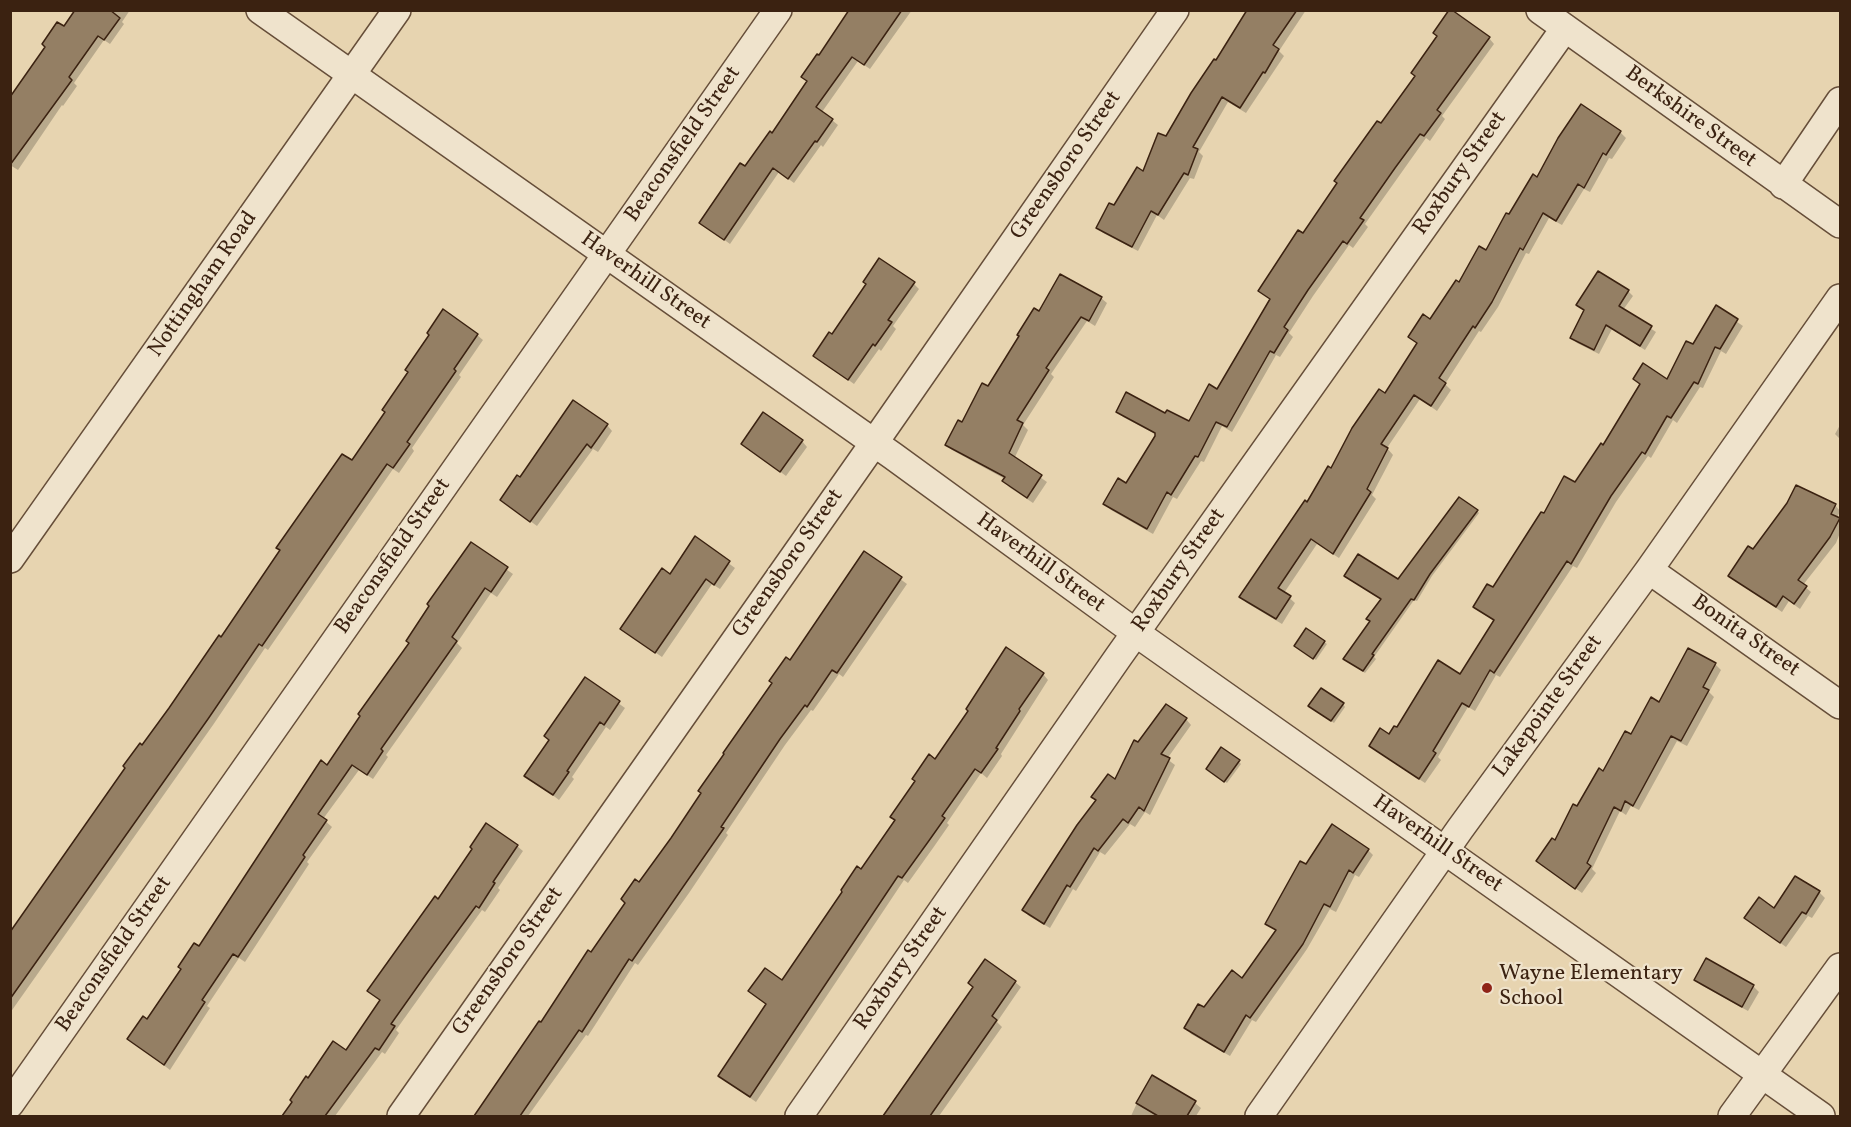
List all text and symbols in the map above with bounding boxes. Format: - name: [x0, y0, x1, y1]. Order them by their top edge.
- street label: Berkshire Street: [1619, 61, 1761, 175]
- street label: Beaconsfield Street: [620, 62, 748, 228]
- street label: Greensboro Street: [1006, 87, 1128, 245]
- street label: Roxbury Street: [1409, 107, 1513, 241]
- street label: Nottingham Road: [144, 207, 264, 363]
- street label: Haverhill Street: [575, 227, 715, 337]
- street label: Beaconsfield Street: [330, 474, 458, 640]
- street label: Greensboro Street: [728, 485, 850, 643]
- street label: Roxbury Street: [1128, 504, 1232, 638]
- street label: Haverhill Street: [970, 508, 1110, 620]
- street label: Bonita Street: [1686, 590, 1804, 684]
- street label: Lakepointe Street: [1489, 631, 1609, 783]
- street label: Haverhill Street: [1367, 790, 1507, 900]
- street label: Beaconsfield Street: [51, 872, 179, 1038]
- street label: Greensboro Street: [448, 883, 570, 1041]
- street label: Roxbury Street: [850, 902, 954, 1036]
- place label: Wayne Elementary School: [1499, 962, 1683, 1014]
- marker: Wayne Elementary School: [1480, 981, 1494, 995]

